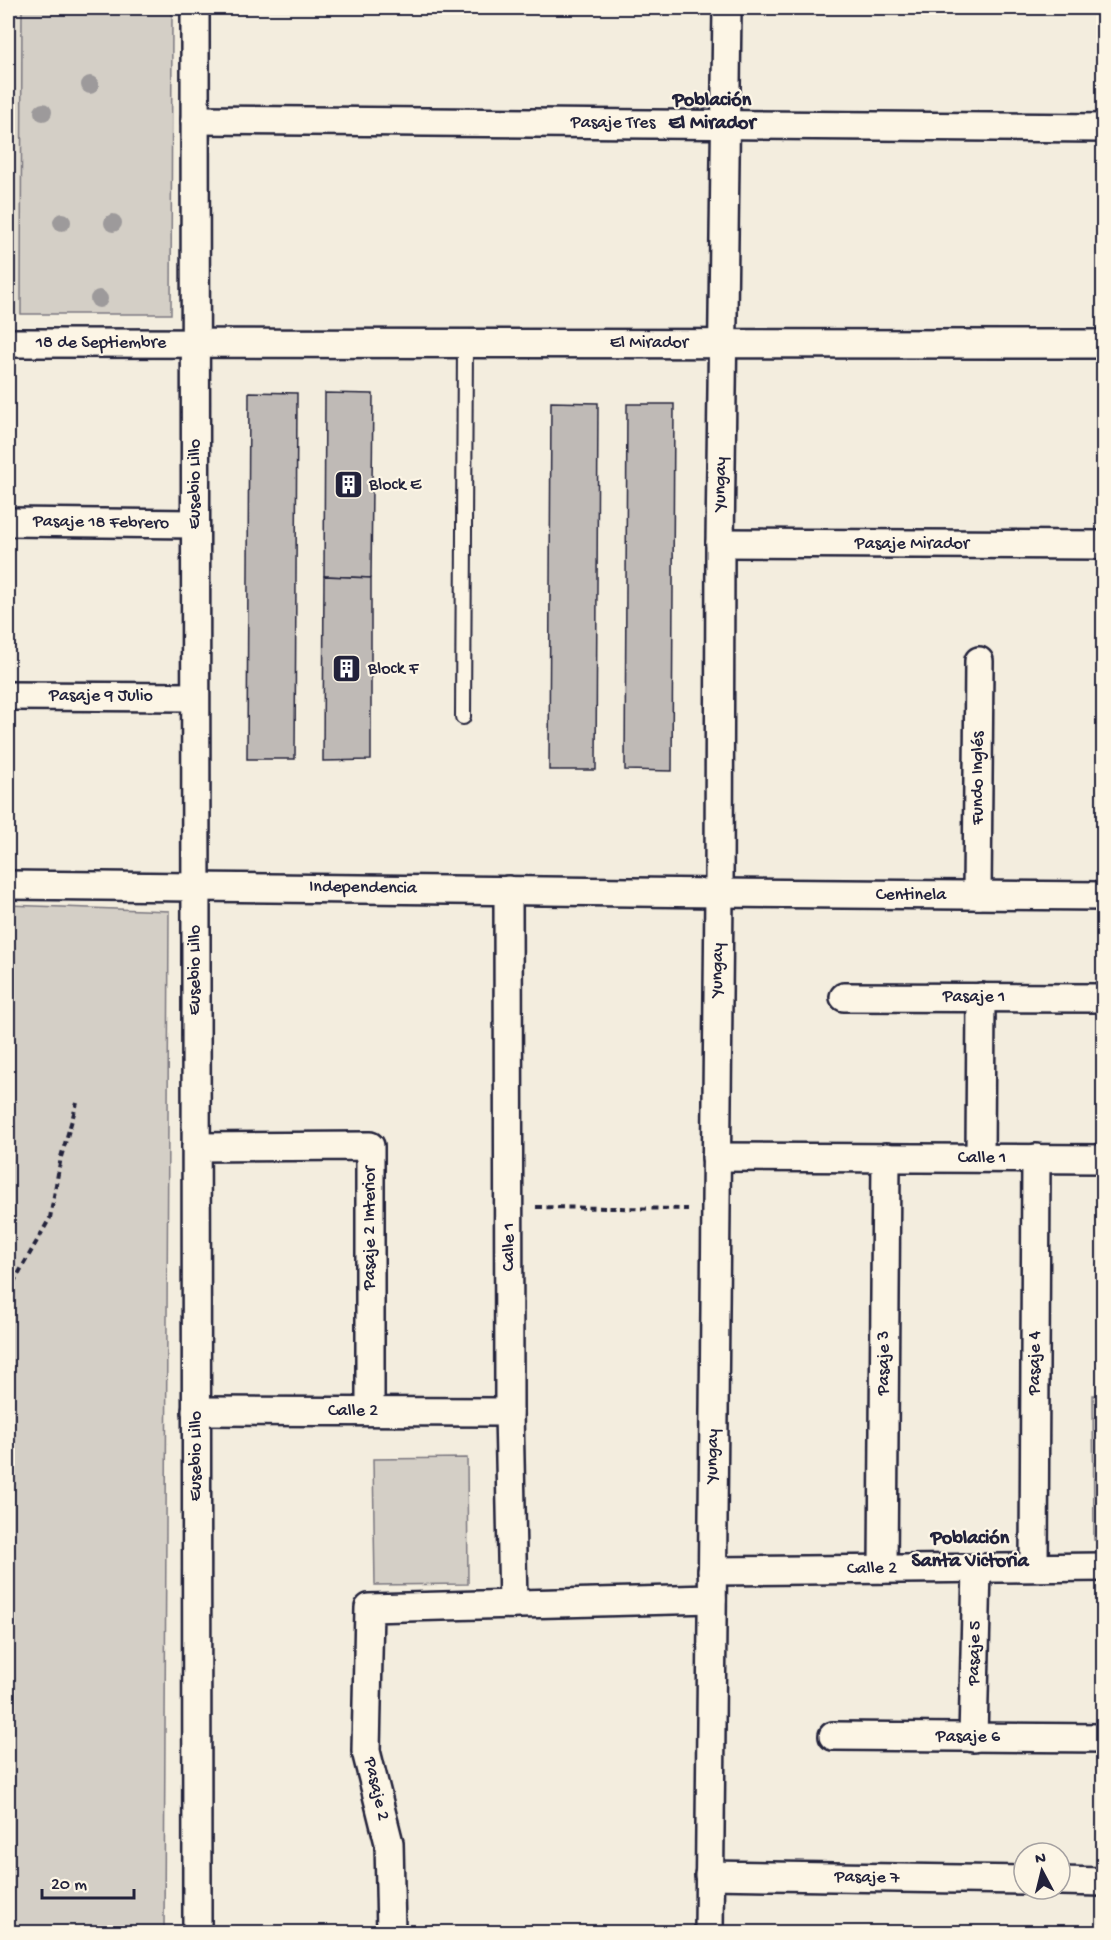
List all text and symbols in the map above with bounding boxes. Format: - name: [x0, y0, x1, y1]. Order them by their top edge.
- district label: Población El Mirador: [668, 90, 758, 136]
- street label: Pasaje Tres: [570, 113, 657, 134]
- street label: 18 de Septiembre: [35, 333, 167, 354]
- street label: El Mirador: [610, 333, 690, 354]
- street label: Eusebio Lillo: [185, 439, 206, 529]
- street label: Yungay: [710, 456, 732, 513]
- building icon: Block E: [332, 469, 364, 501]
- place label: Block E: [368, 475, 422, 496]
- street label: Pasaje 18 Febrero: [32, 511, 169, 535]
- street label: Pasaje Mirador: [854, 534, 971, 555]
- building icon: Block F: [331, 653, 363, 685]
- place label: Block F: [367, 659, 419, 680]
- street label: Pasaje 9 Julio: [48, 686, 153, 707]
- street label: Fundo Inglés: [968, 730, 989, 826]
- street label: Independencia: [309, 877, 418, 899]
- street label: Centinela: [876, 885, 947, 906]
- street label: Eusebio Lillo: [185, 925, 206, 1015]
- street label: Yungay: [707, 942, 729, 999]
- street label: Pasaje 1: [942, 987, 1005, 1008]
- street label: Calle 1: [958, 1148, 1006, 1169]
- street label: Pasaje 2 Interior: [360, 1164, 381, 1291]
- street label: Calle 1: [499, 1223, 520, 1271]
- street label: Pasaje 3: [874, 1331, 895, 1396]
- street label: Pasaje 4: [1025, 1331, 1046, 1396]
- street label: Calle 2: [328, 1401, 378, 1422]
- street label: Eusebio Lillo: [186, 1411, 207, 1501]
- street label: Yungay: [702, 1428, 724, 1485]
- district label: Población Santa Victoria: [911, 1528, 1029, 1574]
- street label: Calle 2: [847, 1558, 897, 1580]
- street label: Pasaje 5: [964, 1620, 986, 1687]
- street label: Pasaje 6: [935, 1727, 1001, 1748]
- street label: Pasaje 2: [358, 1754, 393, 1823]
- north arrow: [1012, 1841, 1072, 1901]
- text: N: [1034, 1849, 1047, 1870]
- scale bar: [42, 1862, 134, 1900]
- street label: Pasaje 7: [833, 1867, 900, 1889]
- text: 20 m: [51, 1875, 87, 1896]

